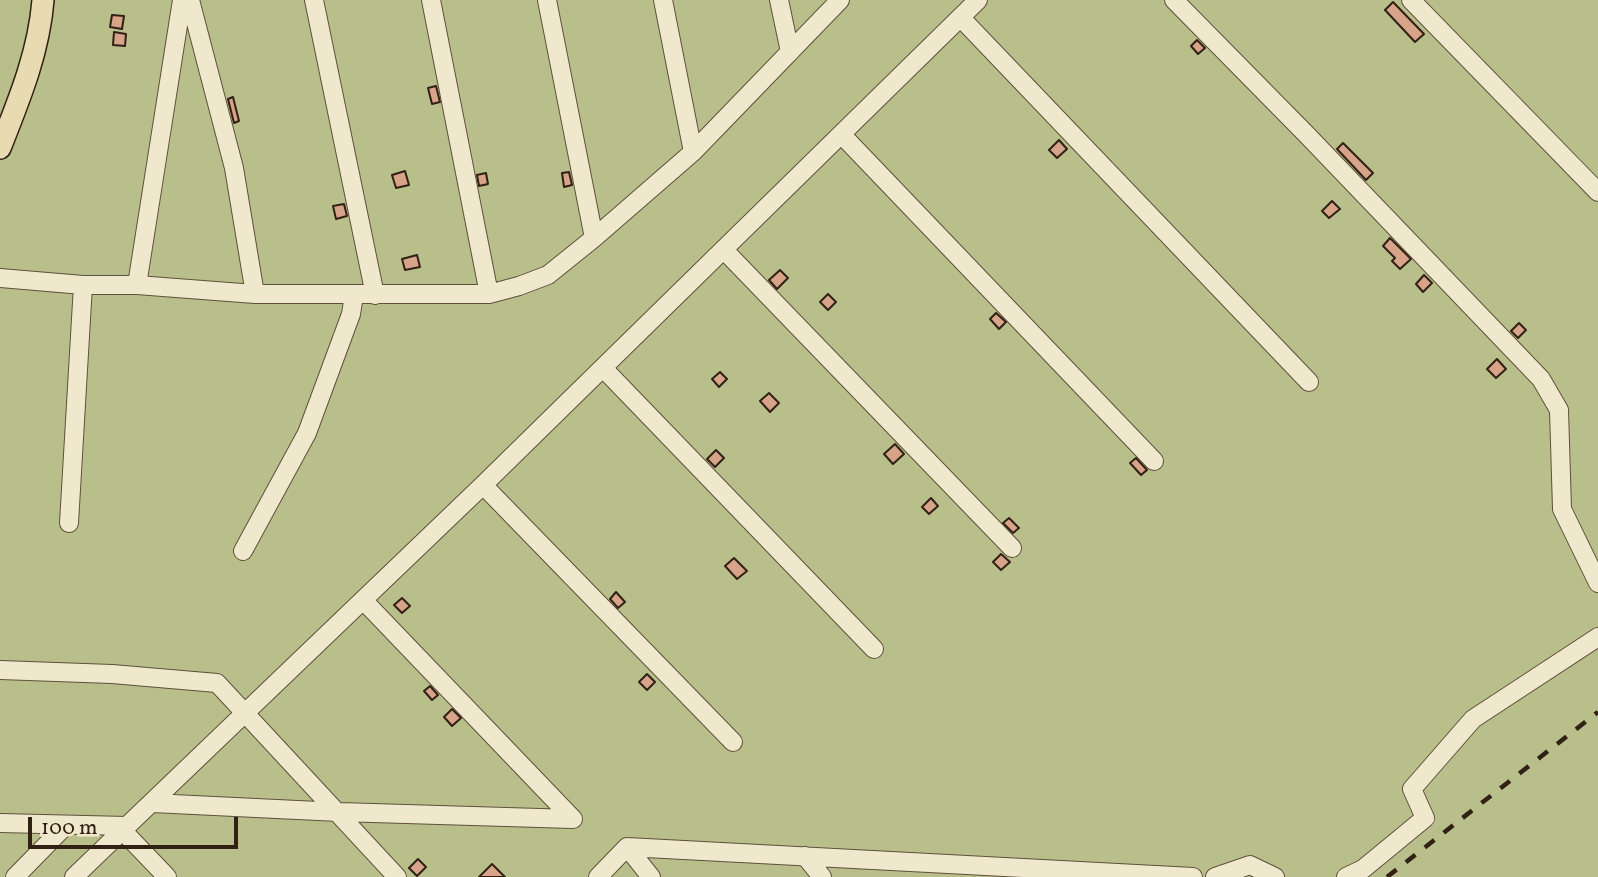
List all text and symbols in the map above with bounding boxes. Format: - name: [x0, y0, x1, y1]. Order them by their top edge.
- scale bar: [32, 804, 242, 848]
- text: 100 m: [41, 814, 98, 843]

